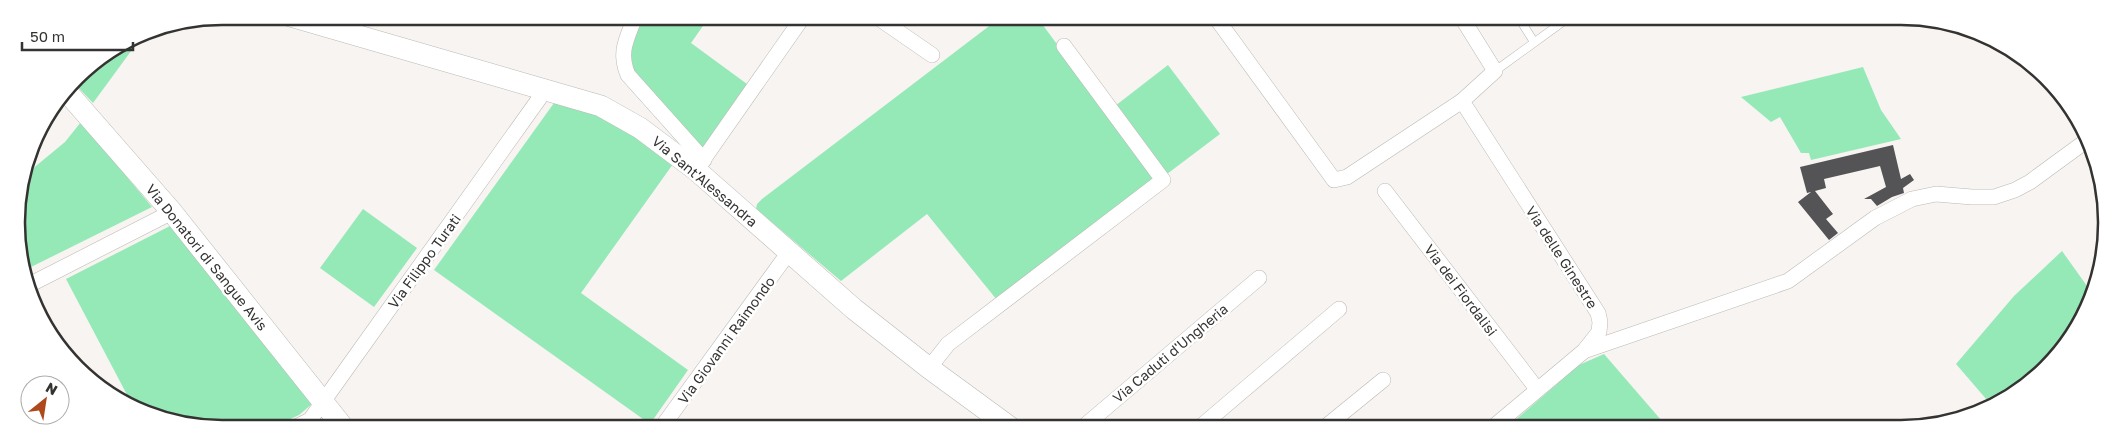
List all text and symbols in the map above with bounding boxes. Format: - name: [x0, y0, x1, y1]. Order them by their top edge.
- scale bar: [22, 20, 134, 52]
- text: 50 m: [30, 27, 65, 45]
- street label: Via Sant'Alessandra: [649, 132, 761, 230]
- street label: Via Donatori di Sangue Avis: [143, 180, 271, 334]
- street label: Via delle Ginestre: [1523, 203, 1601, 311]
- street label: Via Filippo Turati: [384, 211, 464, 311]
- street label: Via dei Fiordalisi: [1421, 241, 1501, 339]
- street label: Via Giovanni Raimondo: [674, 273, 778, 407]
- street label: Via Caduti d'Ungheria: [1109, 300, 1231, 406]
- north arrow: [20, 375, 70, 425]
- text: N: [43, 378, 61, 398]

